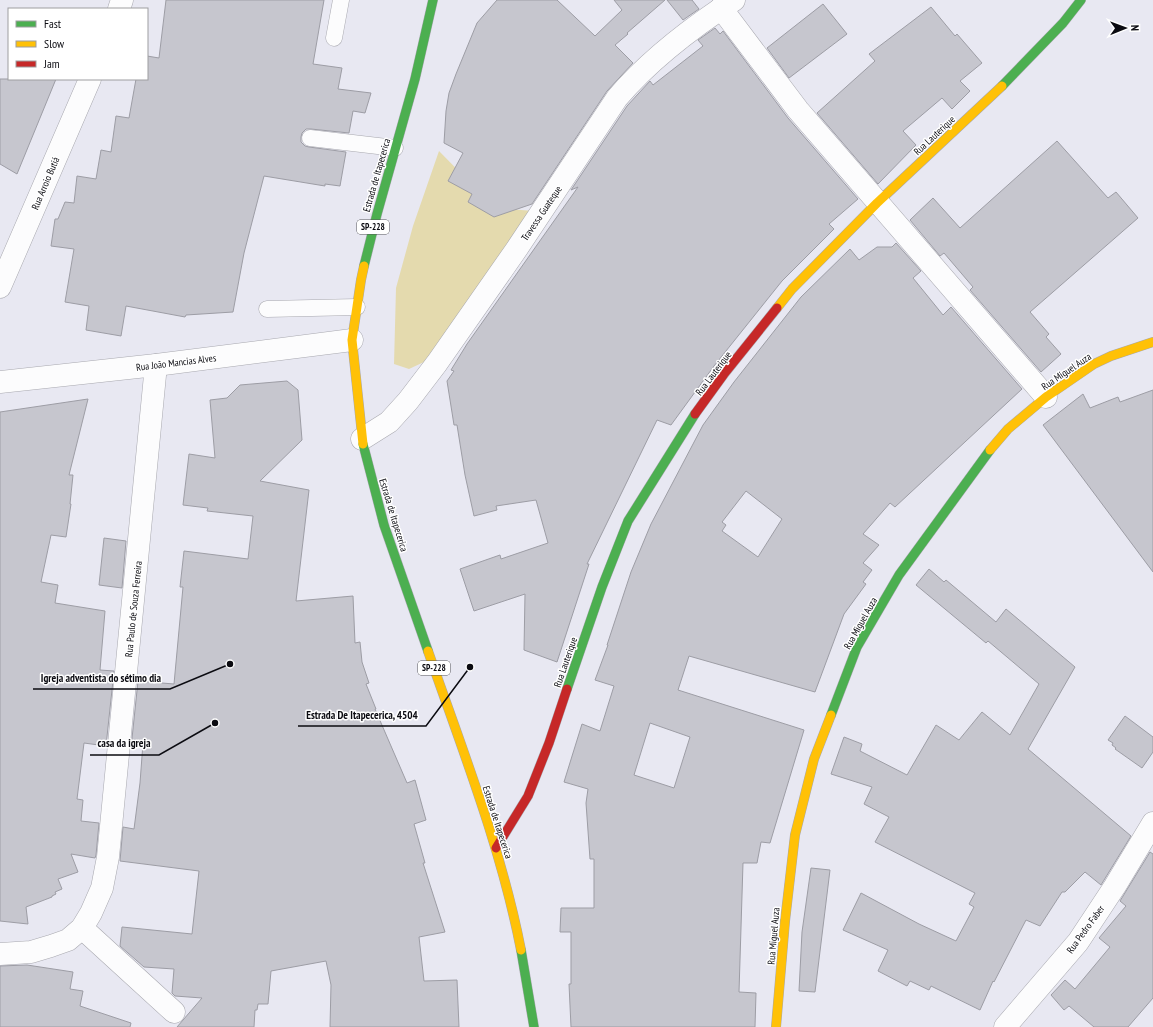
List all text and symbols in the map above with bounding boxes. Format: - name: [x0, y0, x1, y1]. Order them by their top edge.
- legend: [8, 8, 148, 80]
- north arrow: [1105, 8, 1145, 48]
- text: Fast: [44, 16, 62, 31]
- text: N: [1128, 25, 1142, 31]
- text: Slow: [44, 36, 65, 51]
- text: Jam: [43, 56, 60, 71]
- street label: Rua Lauterique: [911, 113, 958, 158]
- street label: Estrada de Itapecerica: [360, 137, 393, 213]
- street label: Rua Arroio Butiá: [29, 155, 62, 212]
- street label: Travessa Guateque: [518, 183, 565, 243]
- road number: SP-228: [357, 220, 389, 234]
- street label: Rua Lauterique: [693, 349, 734, 398]
- street label: Rua Miguel Auza: [1039, 350, 1094, 393]
- street label: Rua João Mancias Alves: [135, 351, 217, 374]
- street label: Estrada de Itapecerica: [376, 477, 411, 553]
- street label: Rua Paulo de Souza Ferreira: [122, 560, 145, 658]
- street label: Rua Miguel Auza: [841, 595, 880, 652]
- street label: Rua Lauterique: [551, 635, 580, 689]
- road number: SP-228: [418, 661, 450, 675]
- callout: Igreja adventista do sétimo dia: [33, 666, 170, 689]
- text: Igreja adventista do sétimo dia: [41, 671, 162, 685]
- callout: Estrada De Itapecerica, 4504: [298, 703, 426, 726]
- text: Estrada De Itapecerica, 4504: [306, 708, 419, 722]
- callout: casa da igreja: [90, 732, 159, 755]
- text: casa da igreja: [97, 736, 151, 750]
- street label: Estrada de Itapecerica: [480, 784, 515, 860]
- street label: Rua Pedro Faber: [1064, 902, 1107, 956]
- street label: Rua Miguel Auza: [765, 907, 782, 965]

